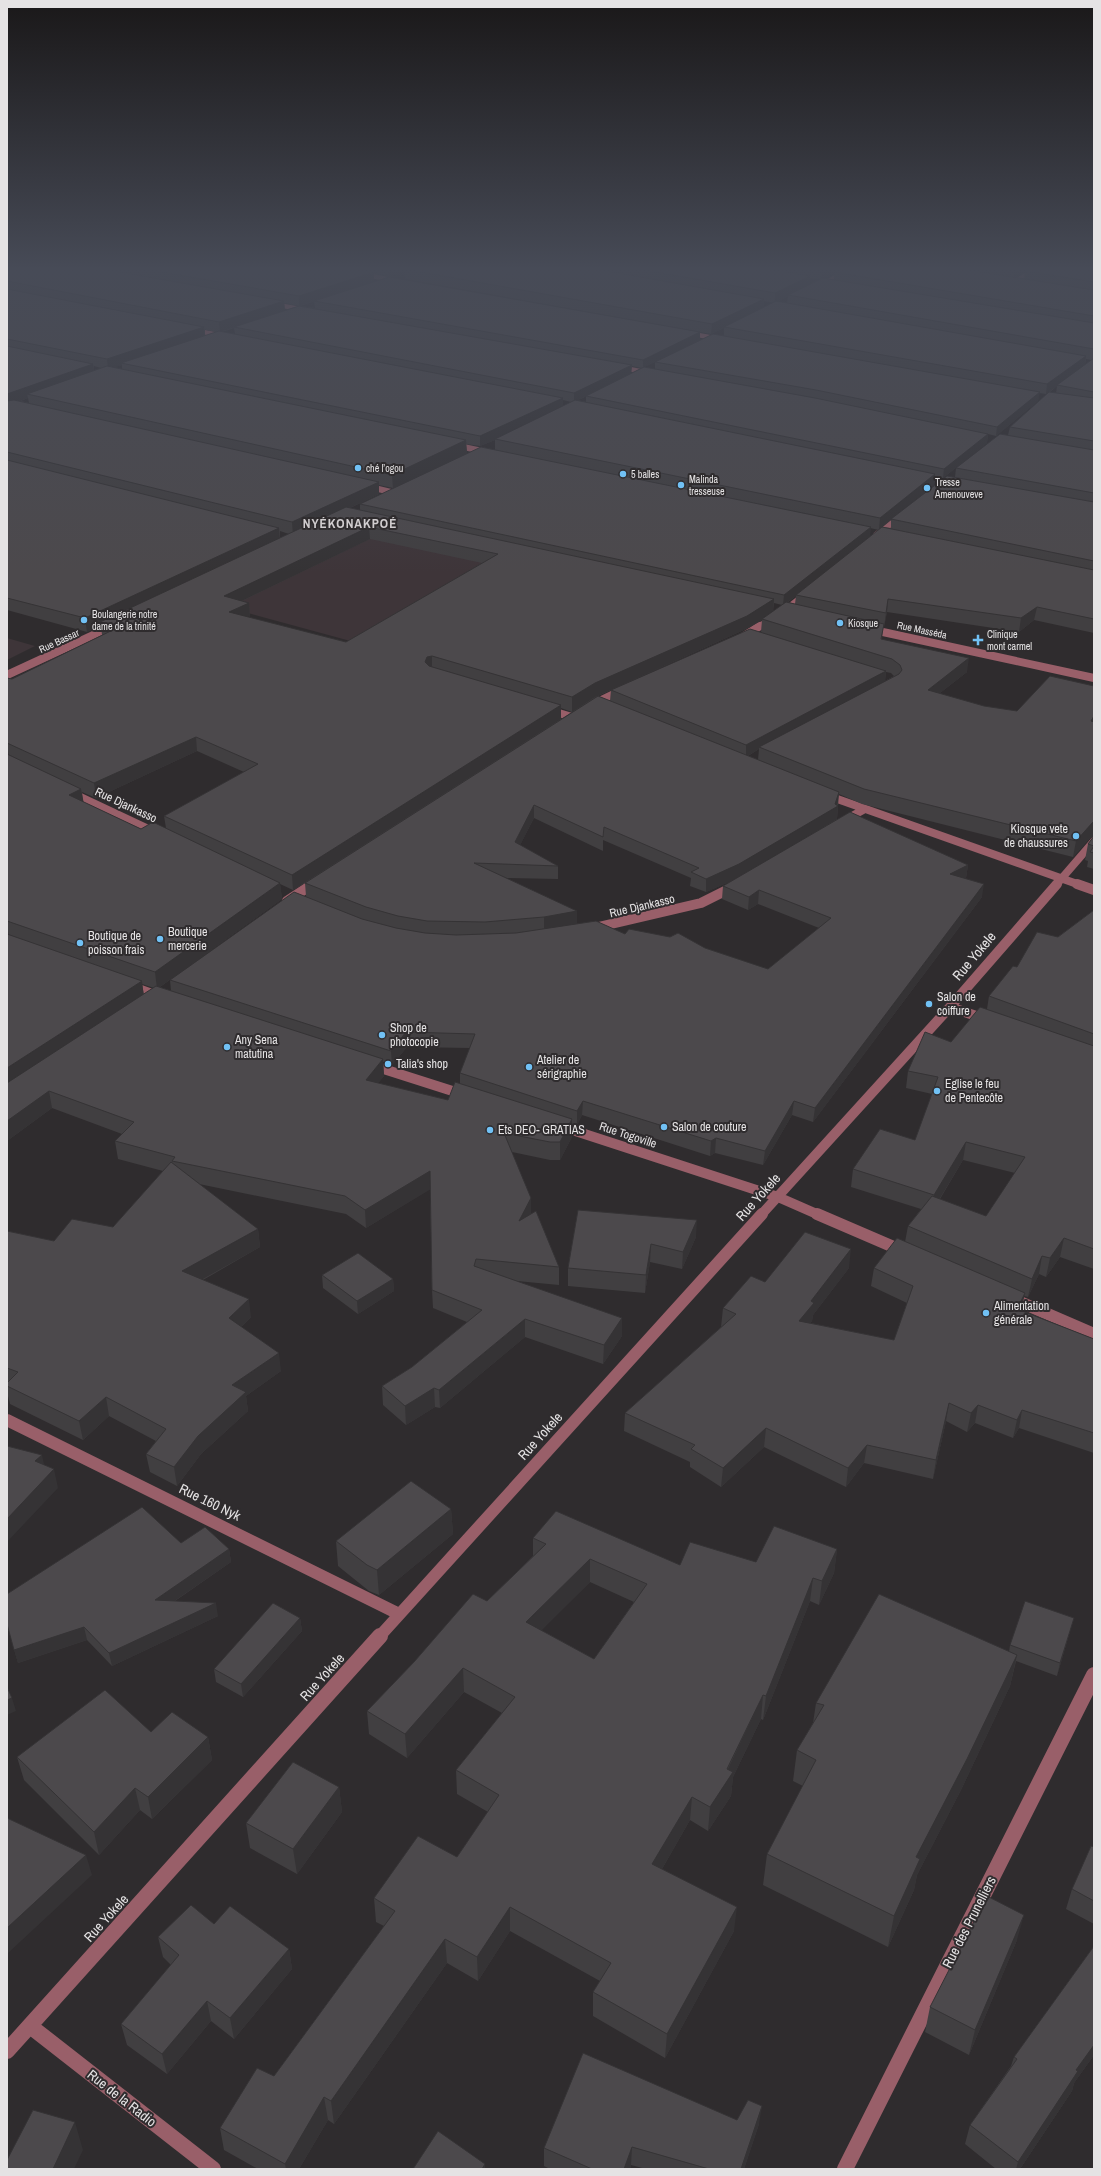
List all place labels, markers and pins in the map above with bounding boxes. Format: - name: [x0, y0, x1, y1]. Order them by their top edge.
- place label: ché l’ogou: [366, 462, 403, 475]
- marker: ché l’ogou: [353, 463, 363, 473]
- place label: 5 balles: [631, 468, 659, 481]
- marker: 5 balles: [618, 469, 628, 479]
- place label: Malinda tresseuse: [689, 473, 725, 498]
- place label: Tresse Amenouveve: [934, 476, 983, 501]
- marker: Malinda tresseuse: [676, 480, 686, 490]
- marker: Tresse Amenouveve: [922, 483, 932, 493]
- place label: Boulangerie notre dame de la trinité: [92, 608, 158, 633]
- marker: Boulangerie notre dame de la trinité: [79, 615, 89, 625]
- place label: Kiosque: [848, 617, 879, 630]
- marker: Kiosque: [835, 618, 845, 628]
- place label: Clinique mont carmel: [987, 628, 1032, 653]
- marker: Clinique mont carmel: [972, 634, 984, 646]
- place label: Kiosque vete de chaussures: [1004, 821, 1068, 851]
- marker: Kiosque vete de chaussures: [1071, 831, 1081, 841]
- place label: Boutique mercerie: [168, 924, 207, 954]
- place label: Boutique de poisson frais: [88, 928, 144, 958]
- marker: Boutique mercerie: [155, 934, 165, 944]
- marker: Boutique de poisson frais: [75, 938, 85, 948]
- place label: Salon de coiffure: [937, 989, 976, 1019]
- marker: Salon de coiffure: [924, 999, 934, 1009]
- place label: Shop de photocopie: [390, 1020, 439, 1050]
- marker: Shop de photocopie: [377, 1030, 387, 1040]
- place label: Any Sena matutina: [234, 1032, 278, 1062]
- marker: Any Sena matutina: [222, 1042, 232, 1052]
- place label: Atelier de sérigraphie: [536, 1052, 587, 1082]
- place label: Talia's shop: [396, 1056, 448, 1072]
- marker: Talia's shop: [383, 1059, 393, 1069]
- marker: Atelier de sérigraphie: [524, 1062, 534, 1072]
- place label: Eglise le feu de Pentecôte: [945, 1076, 1003, 1106]
- marker: Eglise le feu de Pentecôte: [932, 1086, 942, 1096]
- place label: Salon de couture: [672, 1119, 746, 1135]
- place label: Ets DEO- GRATIAS: [498, 1122, 585, 1138]
- marker: Salon de couture: [659, 1122, 669, 1132]
- marker: Ets DEO- GRATIAS: [485, 1125, 495, 1135]
- place label: Alimentation générale: [993, 1298, 1049, 1328]
- marker: Alimentation générale: [981, 1308, 991, 1318]

